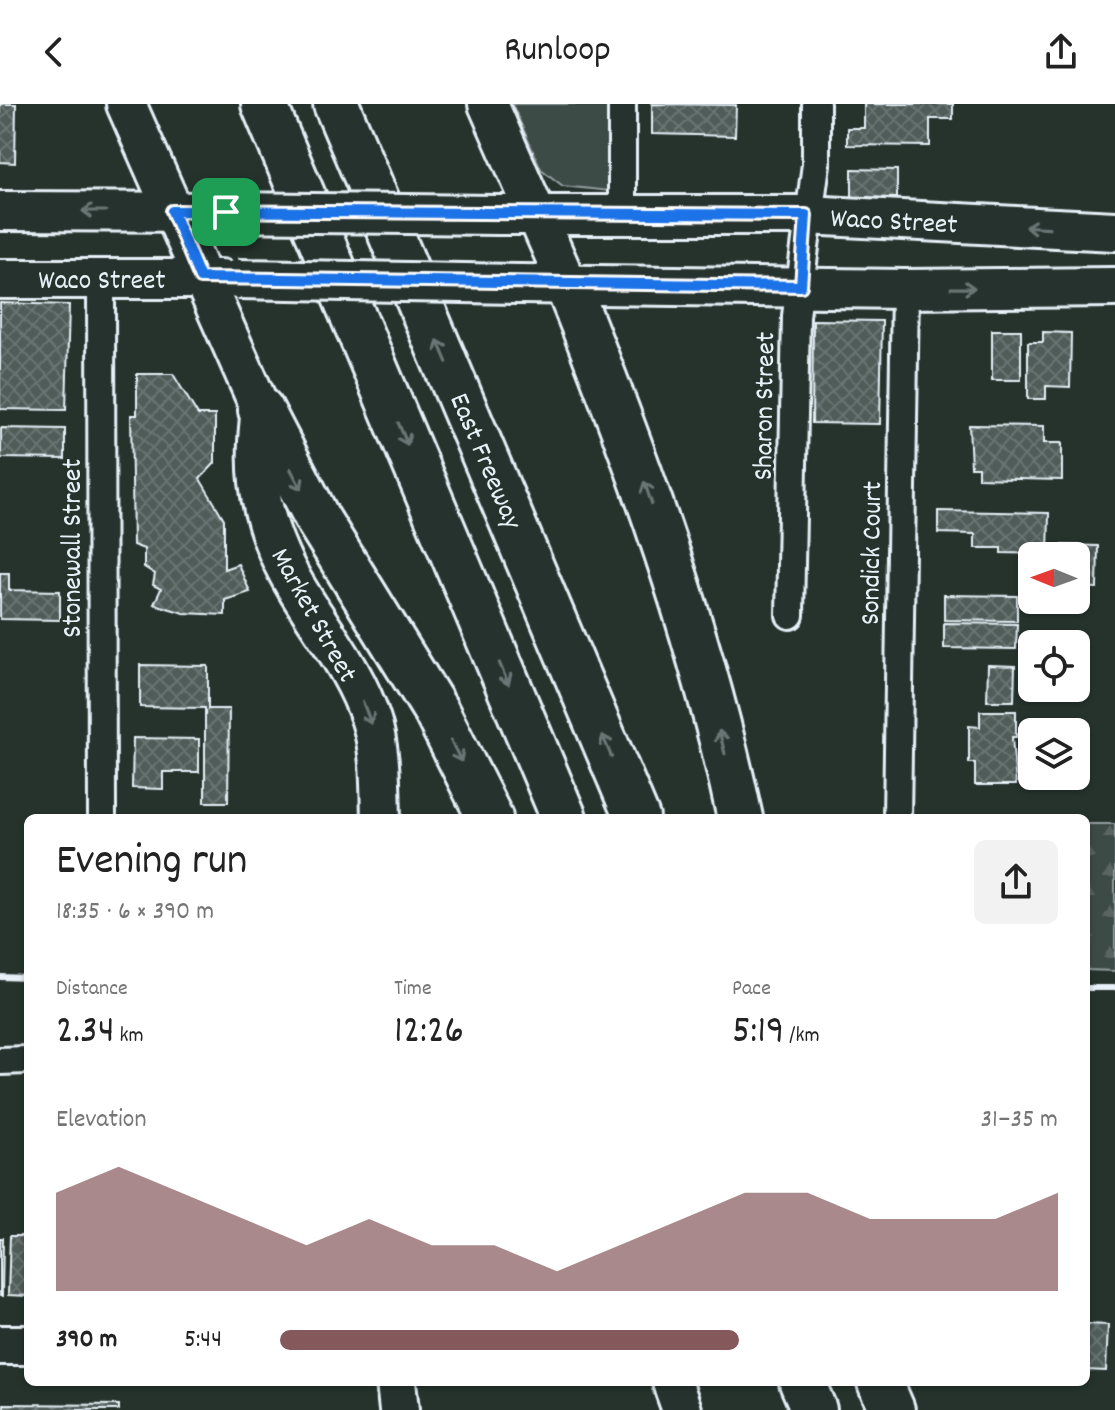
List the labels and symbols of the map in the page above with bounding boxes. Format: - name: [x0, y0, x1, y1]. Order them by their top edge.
- pin: [192, 178, 260, 246]
- street label: Waco Street: [829, 201, 958, 247]
- one-way arrow: [81, 203, 108, 219]
- one-way arrow: [1024, 219, 1051, 234]
- street label: Waco Street: [38, 263, 166, 303]
- one-way arrow: [949, 280, 976, 296]
- street label: Sharon Street: [746, 331, 788, 481]
- one-way arrow: [433, 339, 448, 364]
- street label: East Freeway: [437, 388, 530, 537]
- one-way arrow: [396, 421, 411, 446]
- street label: Stonewall Street: [55, 458, 95, 638]
- one-way arrow: [288, 467, 304, 491]
- one-way arrow: [639, 481, 654, 506]
- street label: Sondick Court: [853, 481, 895, 626]
- street label: Market Street: [258, 542, 365, 691]
- north arrow: [1018, 542, 1090, 614]
- one-way arrow: [497, 661, 512, 686]
- one-way arrow: [361, 700, 375, 724]
- one-way arrow: [714, 730, 729, 756]
- one-way arrow: [598, 734, 613, 759]
- one-way arrow: [449, 739, 465, 763]

